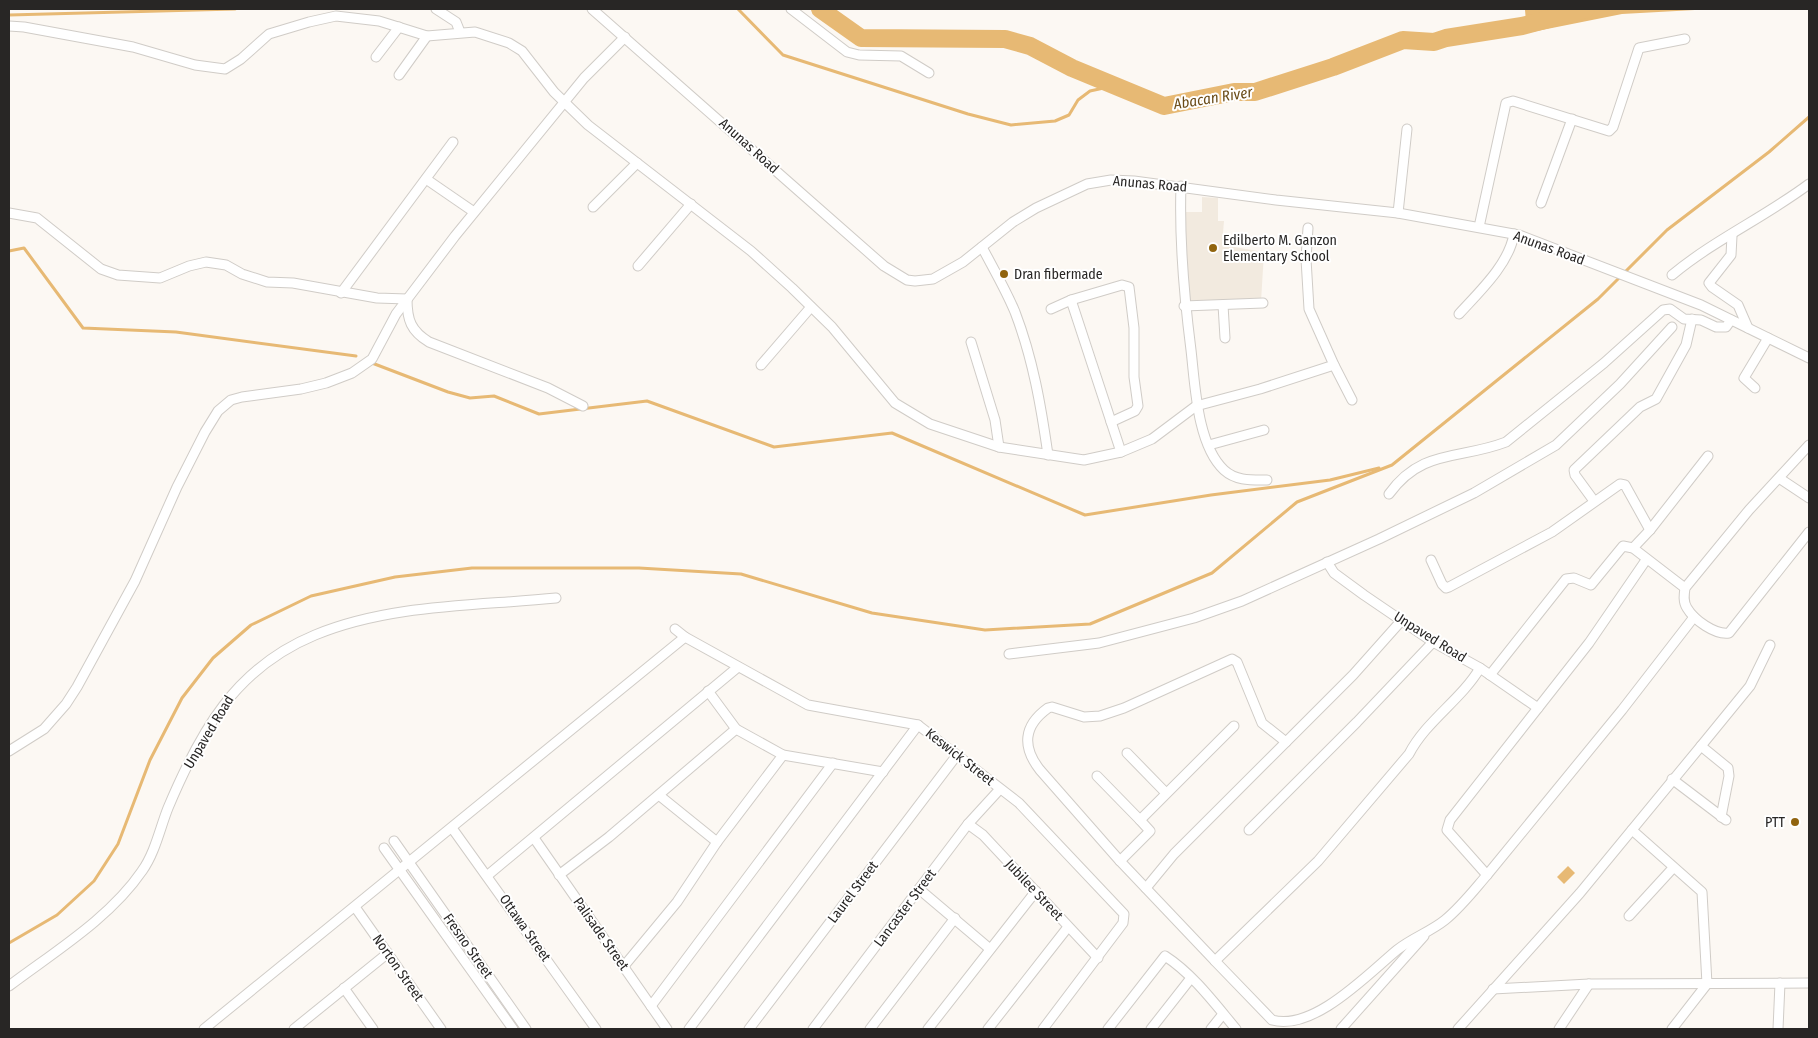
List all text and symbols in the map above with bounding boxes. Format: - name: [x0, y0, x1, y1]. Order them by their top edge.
- water label: Abacan River: [1171, 83, 1254, 113]
- street label: Anunas Road: [716, 115, 782, 177]
- street label: Anunas Road: [1112, 172, 1188, 196]
- street label: Anunas Road: [1511, 227, 1587, 269]
- place label: Edilberto M. Ganzon Elementary School: [1223, 232, 1337, 265]
- marker: Edilberto M. Ganzon Elementary School: [1207, 242, 1219, 254]
- place label: Dran fibermade: [1014, 266, 1103, 283]
- marker: Dran fibermade: [998, 268, 1010, 280]
- street label: Unpaved Road: [1391, 608, 1469, 666]
- street label: Unpaved Road: [180, 692, 238, 772]
- street label: Keswick Street: [922, 725, 998, 789]
- place label: PTT: [1765, 814, 1786, 831]
- marker: PTT: [1789, 816, 1801, 828]
- street label: Jubilee Street: [1001, 856, 1067, 924]
- street label: Laurel Street: [824, 857, 882, 926]
- street label: Lancaster Street: [870, 865, 940, 950]
- street label: Ottawa Street: [496, 891, 555, 965]
- street label: Palisade Street: [570, 894, 633, 974]
- street label: Fresno Street: [439, 910, 497, 982]
- street label: Norton Street: [369, 931, 427, 1005]

